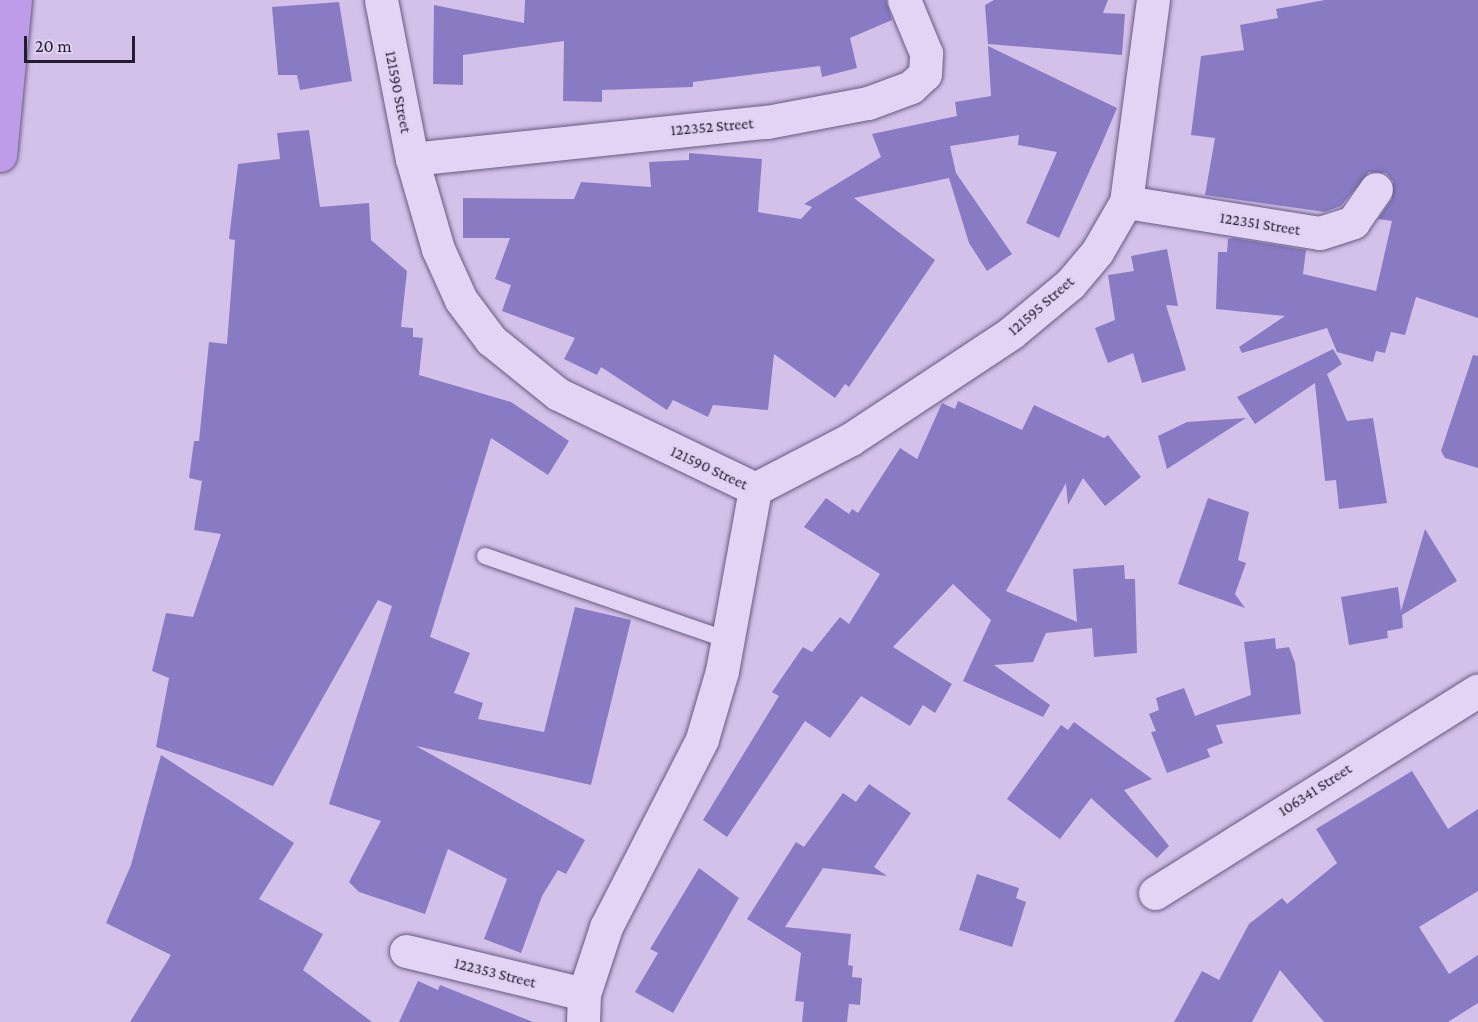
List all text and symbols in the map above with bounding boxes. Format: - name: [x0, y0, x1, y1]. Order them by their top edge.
- scale bar: [27, 24, 138, 62]
- text: 20 m: [35, 36, 72, 56]
- street label: 121590 Street: [381, 49, 415, 135]
- street label: 122352 Street: [670, 114, 754, 140]
- street label: 122351 Street: [1218, 208, 1302, 240]
- street label: 121595 Street: [1004, 272, 1078, 340]
- street label: 121590 Street: [667, 442, 751, 494]
- street label: 106341 Street: [1275, 759, 1355, 821]
- street label: 122353 Street: [452, 954, 538, 992]

